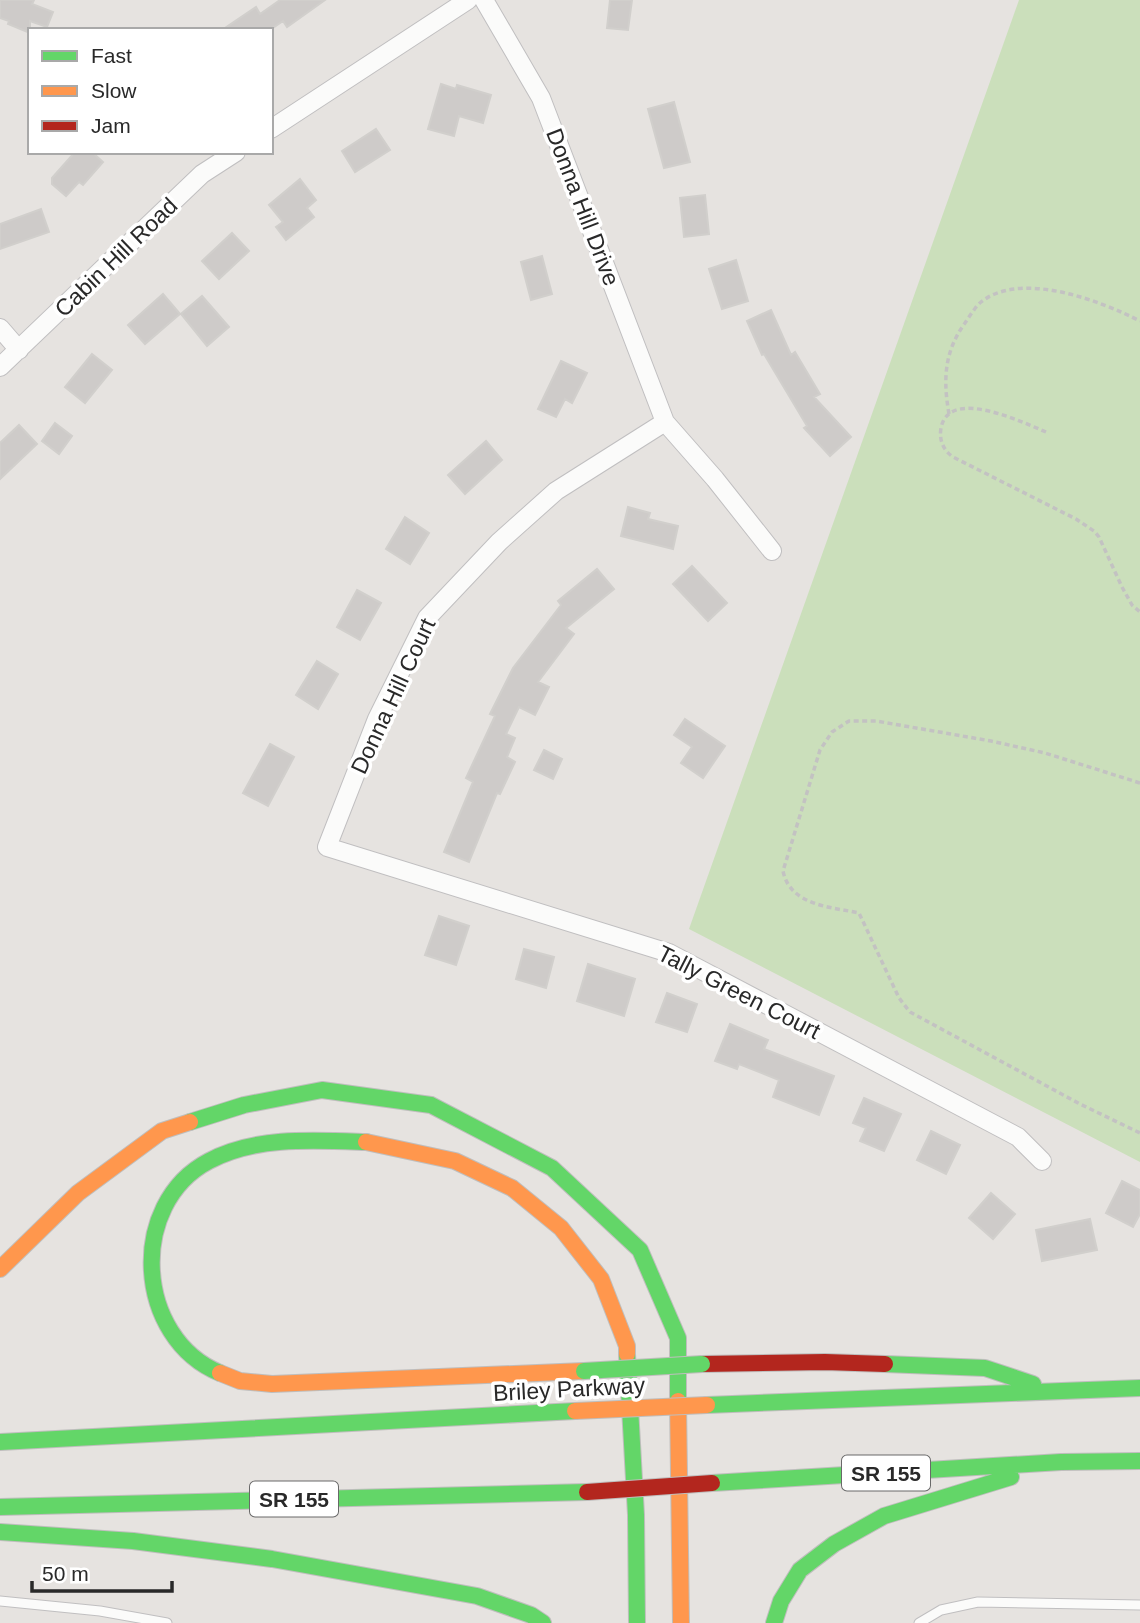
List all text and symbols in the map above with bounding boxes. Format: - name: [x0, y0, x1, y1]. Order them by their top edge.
- legend: [28, 28, 273, 154]
- text: Fast: [91, 44, 132, 67]
- text: Slow: [91, 79, 137, 102]
- text: Jam: [91, 114, 131, 137]
- street label: Donna Hill Drive: [541, 125, 625, 289]
- street label: Cabin Hill Road: [49, 192, 183, 322]
- street label: Donna Hill Court: [346, 613, 441, 778]
- street label: Tally Green Court: [653, 940, 825, 1044]
- street label: Briley Parkway: [492, 1372, 646, 1406]
- road number: SR 155: [842, 1456, 930, 1490]
- road number: SR 155: [250, 1482, 338, 1516]
- scale bar: [32, 1550, 172, 1594]
- text: 50 m: [42, 1562, 89, 1585]

